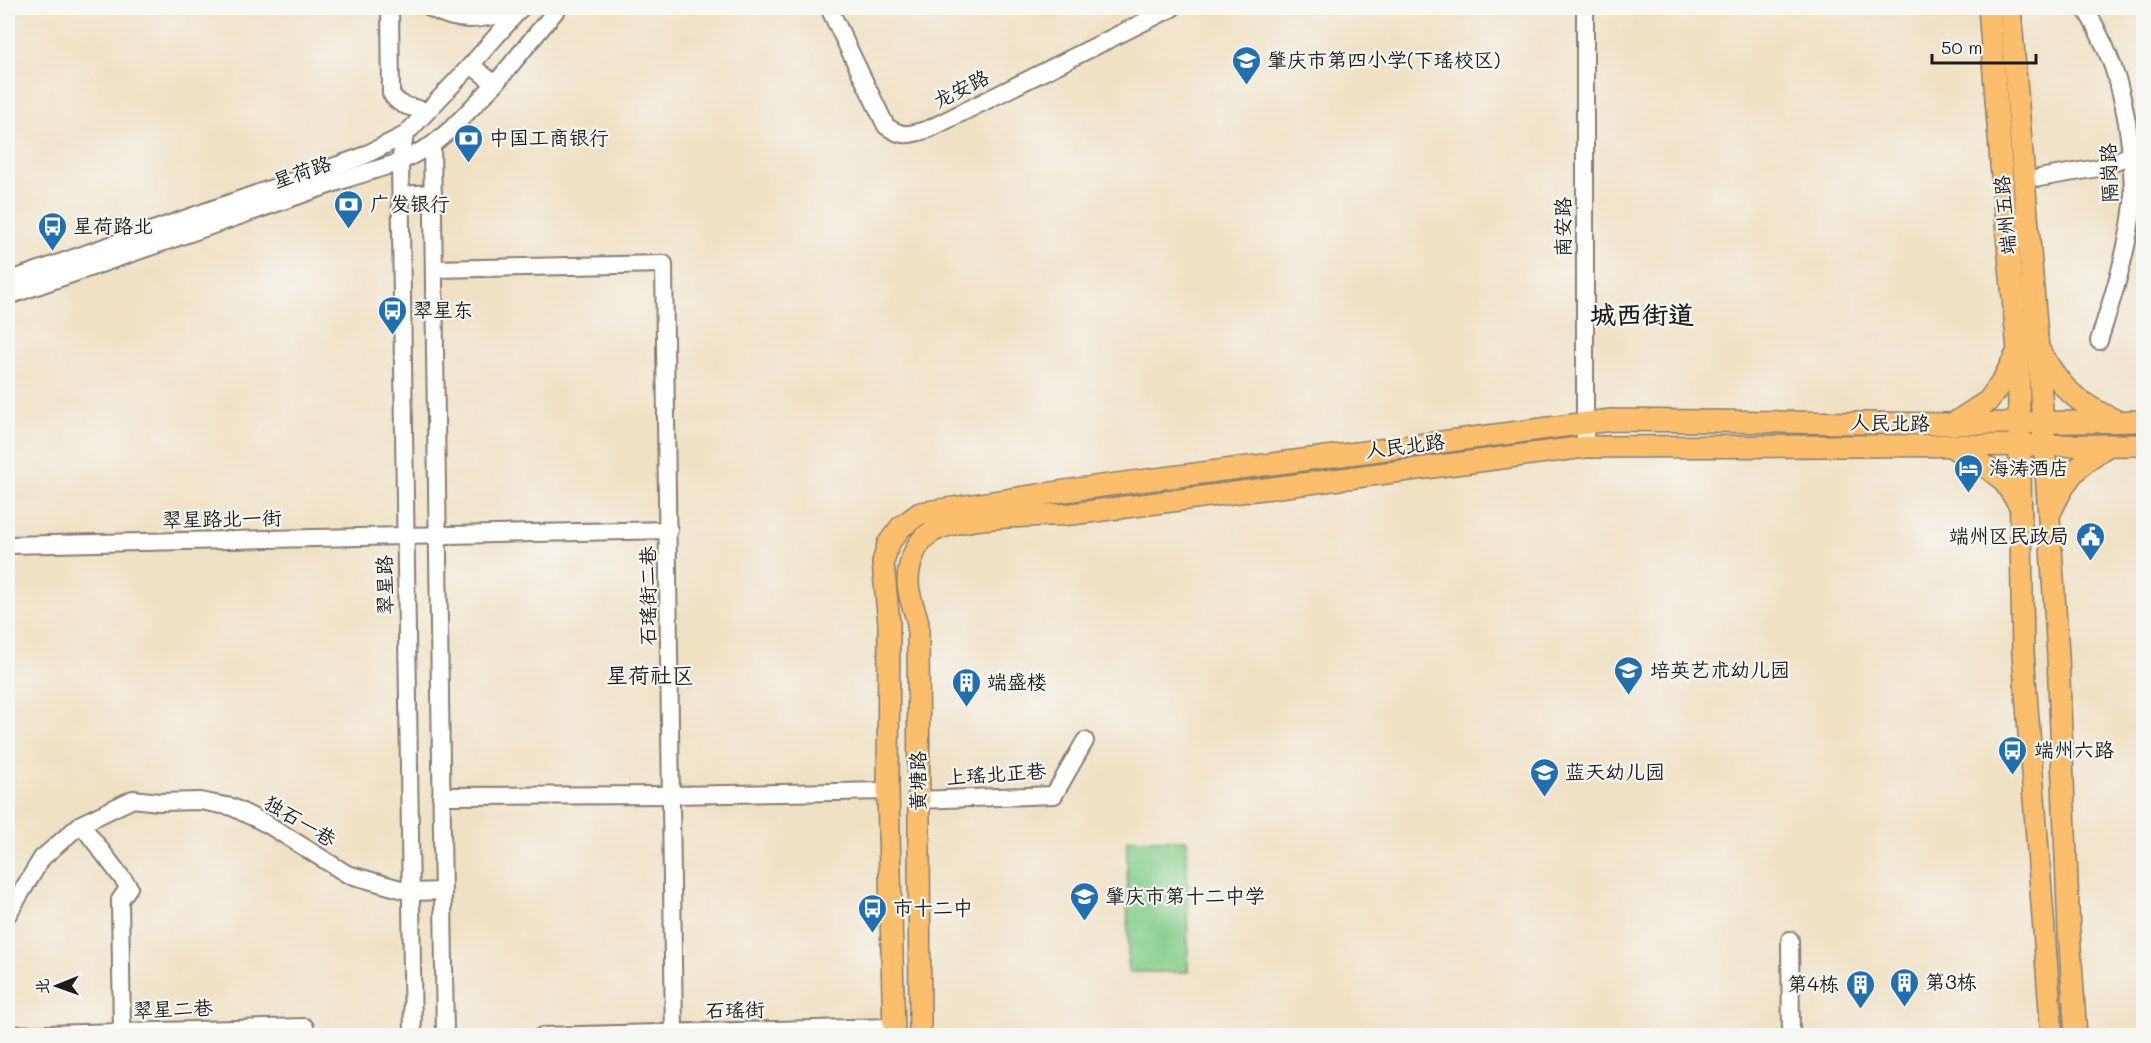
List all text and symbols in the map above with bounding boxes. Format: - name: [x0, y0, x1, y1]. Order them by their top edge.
- scale bar: [1932, 27, 2036, 65]
- text: 50 m: [1941, 35, 1983, 59]
- school or university icon: 肇庆市第四小学(下瑶校区): [1230, 44, 1262, 86]
- place label: 肇庆市第四小学(下瑶校区): [1267, 46, 1501, 72]
- street label: 龙安路: [928, 62, 994, 113]
- bank icon: 中国工商银行: [452, 122, 484, 164]
- place label: 中国工商银行: [489, 124, 609, 150]
- street label: 隔岗路: [2094, 142, 2122, 203]
- street label: 星荷路: [269, 149, 335, 193]
- street label: 端州五路: [1987, 173, 2020, 256]
- bank icon: 广发银行: [333, 188, 365, 230]
- place label: 广发银行: [370, 190, 450, 216]
- street label: 南安路: [1549, 196, 1575, 257]
- bus stop icon: 星荷路北: [36, 210, 68, 252]
- place label: 星荷路北: [73, 212, 153, 238]
- bus stop icon: 翠星东: [376, 294, 408, 336]
- place label: 翠星东: [413, 296, 473, 322]
- district label: 城西街道: [1590, 297, 1694, 331]
- street label: 人民北路: [1850, 408, 1931, 436]
- street label: 人民北路: [1364, 427, 1447, 463]
- hotel icon: 海涛酒店: [1952, 452, 1984, 494]
- place label: 海涛酒店: [1989, 454, 2069, 480]
- street label: 翠星路北一街: [162, 504, 282, 532]
- public building icon: 端州区民政局: [2074, 520, 2106, 562]
- place label: 端州区民政局: [1949, 522, 2069, 548]
- street label: 石瑶街二巷: [634, 545, 660, 646]
- street label: 翠星路: [370, 554, 398, 615]
- school or university icon: 培英艺术幼儿园: [1613, 654, 1645, 696]
- place label: 培英艺术幼儿园: [1650, 656, 1790, 682]
- district label: 星荷社区: [606, 660, 694, 689]
- building icon: 端盛楼: [950, 666, 982, 708]
- place label: 端盛楼: [987, 668, 1047, 694]
- bus stop icon: 端州六路: [1997, 734, 2029, 776]
- place label: 端州六路: [2034, 736, 2115, 762]
- street label: 黄塘路: [904, 750, 930, 811]
- street label: 上瑶北正巷: [945, 756, 1048, 789]
- school or university icon: 蓝天幼儿园: [1528, 756, 1560, 798]
- place label: 蓝天幼儿园: [1565, 758, 1665, 784]
- street label: 独石一巷: [260, 788, 342, 852]
- school or university icon: 肇庆市第十二中学: [1068, 880, 1100, 922]
- place label: 肇庆市第十二中学: [1105, 882, 1265, 908]
- bus stop icon: 市十二中: [856, 892, 888, 934]
- place label: 市十二中: [893, 894, 973, 920]
- north arrow: [27, 956, 87, 1016]
- building icon: 第3栋: [1888, 966, 1920, 1008]
- building icon: 第4栋: [1844, 968, 1876, 1010]
- place label: 第3栋: [1925, 968, 1977, 994]
- place label: 第4栋: [1787, 970, 1839, 996]
- text: 北: [31, 978, 52, 994]
- street label: 翠星二巷: [133, 994, 214, 1022]
- street label: 石瑶街: [705, 995, 765, 1023]

